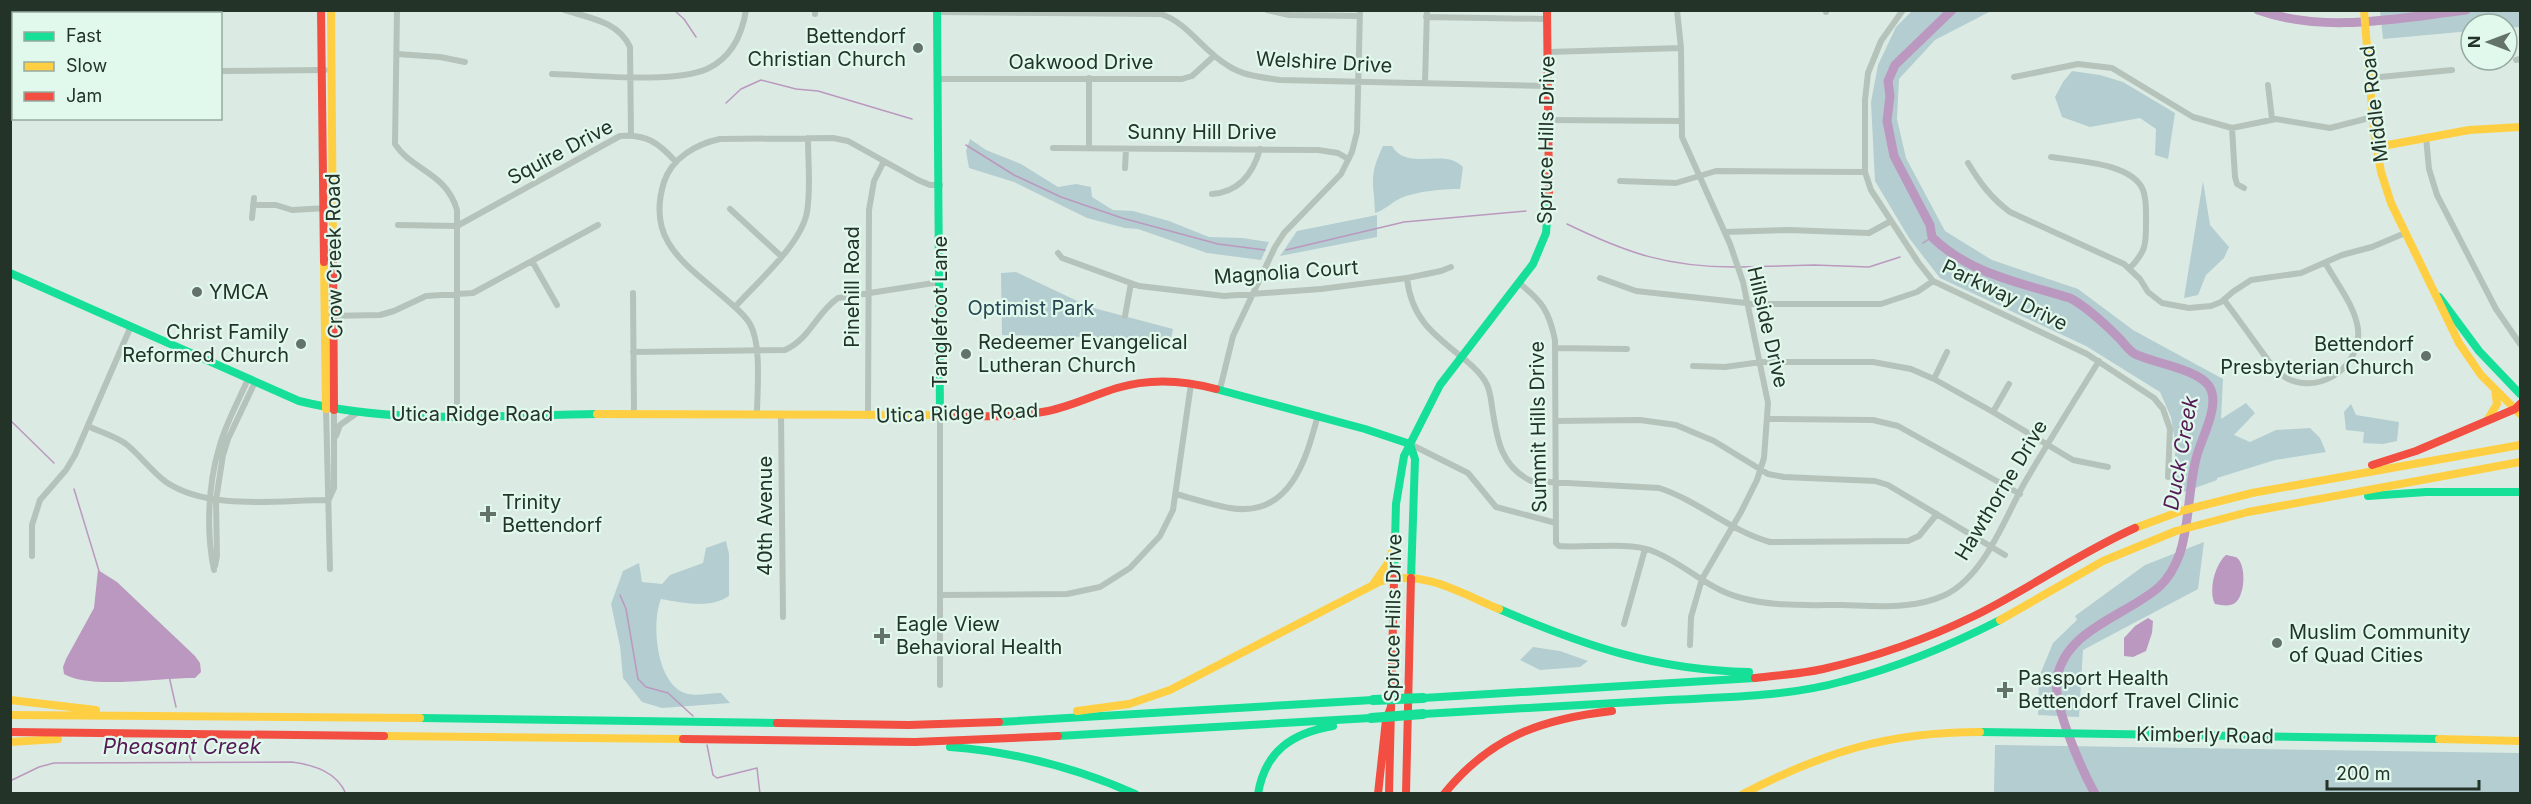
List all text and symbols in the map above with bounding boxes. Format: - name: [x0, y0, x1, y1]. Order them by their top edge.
- legend: [12, 12, 222, 120]
- north arrow: [2459, 12, 2519, 72]
- place label: Bettendorf Christian Church: [748, 24, 907, 71]
- text: Fast: [66, 25, 102, 46]
- text: N: [2464, 36, 2484, 48]
- marker: Bettendorf Christian Church: [911, 41, 925, 55]
- street label: Middle Road: [2355, 44, 2393, 164]
- street label: Welshire Drive: [1255, 46, 1393, 78]
- street label: Oakwood Drive: [1009, 50, 1154, 74]
- text: Slow: [66, 55, 107, 76]
- street label: Spruce Hills Drive: [1533, 56, 1559, 224]
- text: Jam: [66, 85, 102, 106]
- street label: Squire Drive: [503, 114, 617, 190]
- street label: Sunny Hill Drive: [1127, 120, 1277, 144]
- street label: Crow Creek Road: [321, 173, 347, 339]
- street label: Pinehill Road: [840, 226, 864, 348]
- street label: Tanglefoot Lane: [928, 236, 952, 388]
- street label: Parkway Drive: [1938, 254, 2072, 336]
- street label: Magnolia Court: [1213, 255, 1359, 289]
- street label: Hillside Drive: [1742, 264, 1794, 390]
- place label: YMCA: [209, 280, 269, 304]
- marker: YMCA: [190, 285, 204, 299]
- park label: Optimist Park: [968, 296, 1094, 320]
- place label: Christ Family Reformed Church: [122, 320, 289, 367]
- place label: Redeemer Evangelical Lutheran Church: [978, 330, 1188, 377]
- place label: Bettendorf Presbyterian Church: [2220, 332, 2415, 379]
- marker: Christ Family Reformed Church: [294, 337, 308, 351]
- street label: Summit Hills Drive: [1525, 341, 1551, 513]
- marker: Redeemer Evangelical Lutheran Church: [959, 347, 973, 361]
- marker: Bettendorf Presbyterian Church: [2419, 349, 2433, 363]
- water label: Duck Creek: [2158, 393, 2203, 512]
- street label: Utica Ridge Road: [875, 398, 1039, 428]
- street label: Utica Ridge Road: [391, 402, 553, 426]
- street label: Hawthorne Drive: [1950, 416, 2052, 564]
- street label: 40th Avenue: [753, 456, 777, 576]
- place label: Trinity Bettendorf: [502, 490, 603, 537]
- marker: Trinity Bettendorf: [479, 505, 497, 523]
- street label: Spruce Hills Drive: [1380, 534, 1406, 702]
- place label: Eagle View Behavioral Health: [896, 612, 1062, 659]
- place label: Muslim Community of Quad Cities: [2289, 620, 2471, 667]
- marker: Eagle View Behavioral Health: [873, 627, 891, 645]
- marker: Muslim Community of Quad Cities: [2270, 636, 2284, 650]
- place label: Passport Health Bettendorf Travel Clinic: [2018, 666, 2239, 713]
- marker: Passport Health Bettendorf Travel Clinic: [1996, 681, 2014, 699]
- street label: Kimberly Road: [2136, 722, 2274, 748]
- water label: Pheasant Creek: [103, 734, 262, 759]
- scale bar: [2327, 753, 2478, 791]
- text: 200 m: [2336, 763, 2391, 784]

